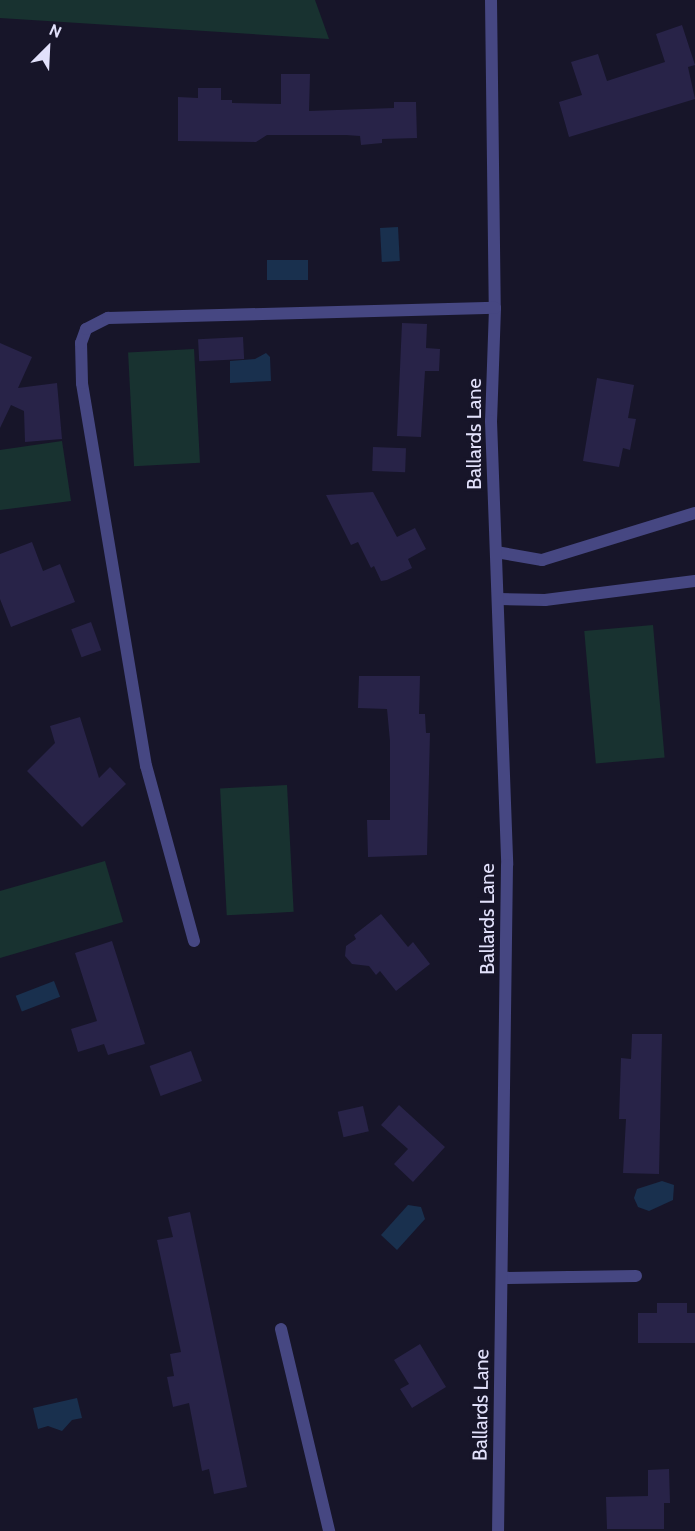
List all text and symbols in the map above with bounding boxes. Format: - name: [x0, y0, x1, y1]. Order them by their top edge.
- north arrow: [18, 18, 78, 78]
- text: N: [46, 20, 65, 42]
- street label: Ballards Lane: [462, 378, 486, 490]
- street label: Ballards Lane: [475, 863, 499, 975]
- street label: Ballards Lane: [468, 1349, 494, 1461]

